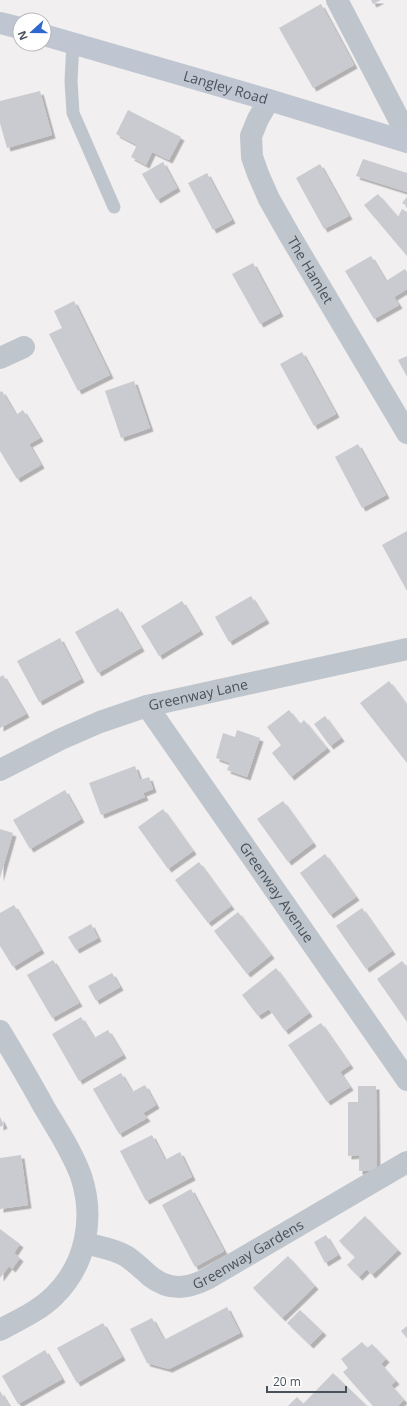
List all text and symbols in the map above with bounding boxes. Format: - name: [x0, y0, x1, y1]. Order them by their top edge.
- north arrow: [12, 12, 52, 52]
- text: N: [14, 29, 31, 43]
- street label: Langley Road: [181, 66, 270, 108]
- street label: The Hamlet: [283, 233, 338, 307]
- street label: Greenway Lane: [147, 674, 250, 714]
- street label: Greenway Avenue: [235, 838, 319, 946]
- street label: Greenway Gardens: [190, 1215, 307, 1293]
- scale bar: [267, 1368, 346, 1394]
- text: 20 m: [273, 1373, 301, 1390]

